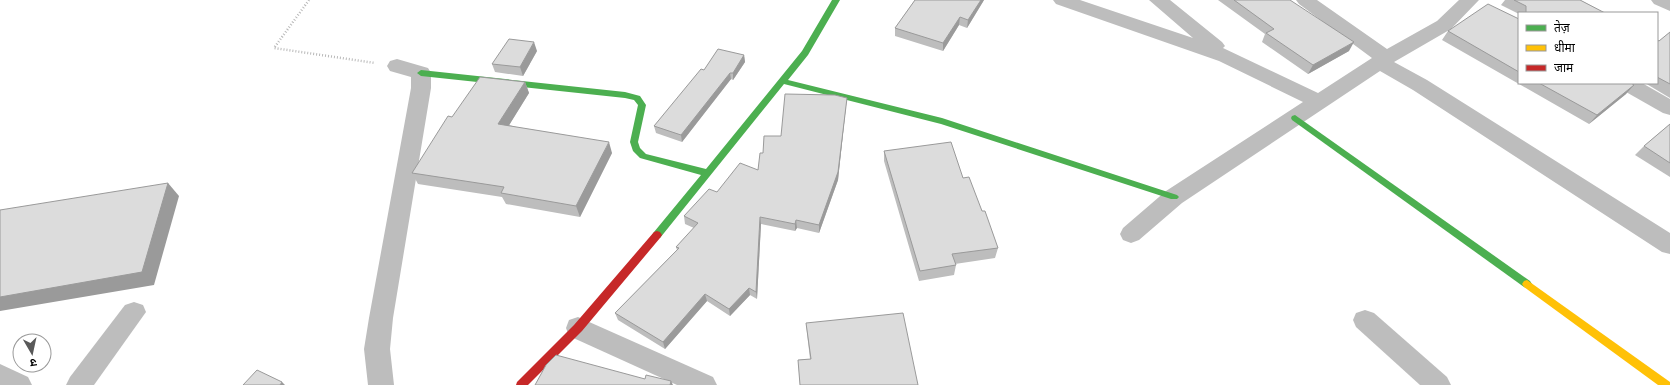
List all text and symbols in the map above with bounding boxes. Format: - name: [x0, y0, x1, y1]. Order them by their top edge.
- legend: [1518, 12, 1658, 84]
- text: तेज़: [1554, 20, 1571, 35]
- text: धीमा: [1554, 40, 1576, 55]
- text: जाम: [1554, 60, 1574, 75]
- north arrow: [12, 333, 52, 373]
- text: उ: [29, 355, 38, 370]

